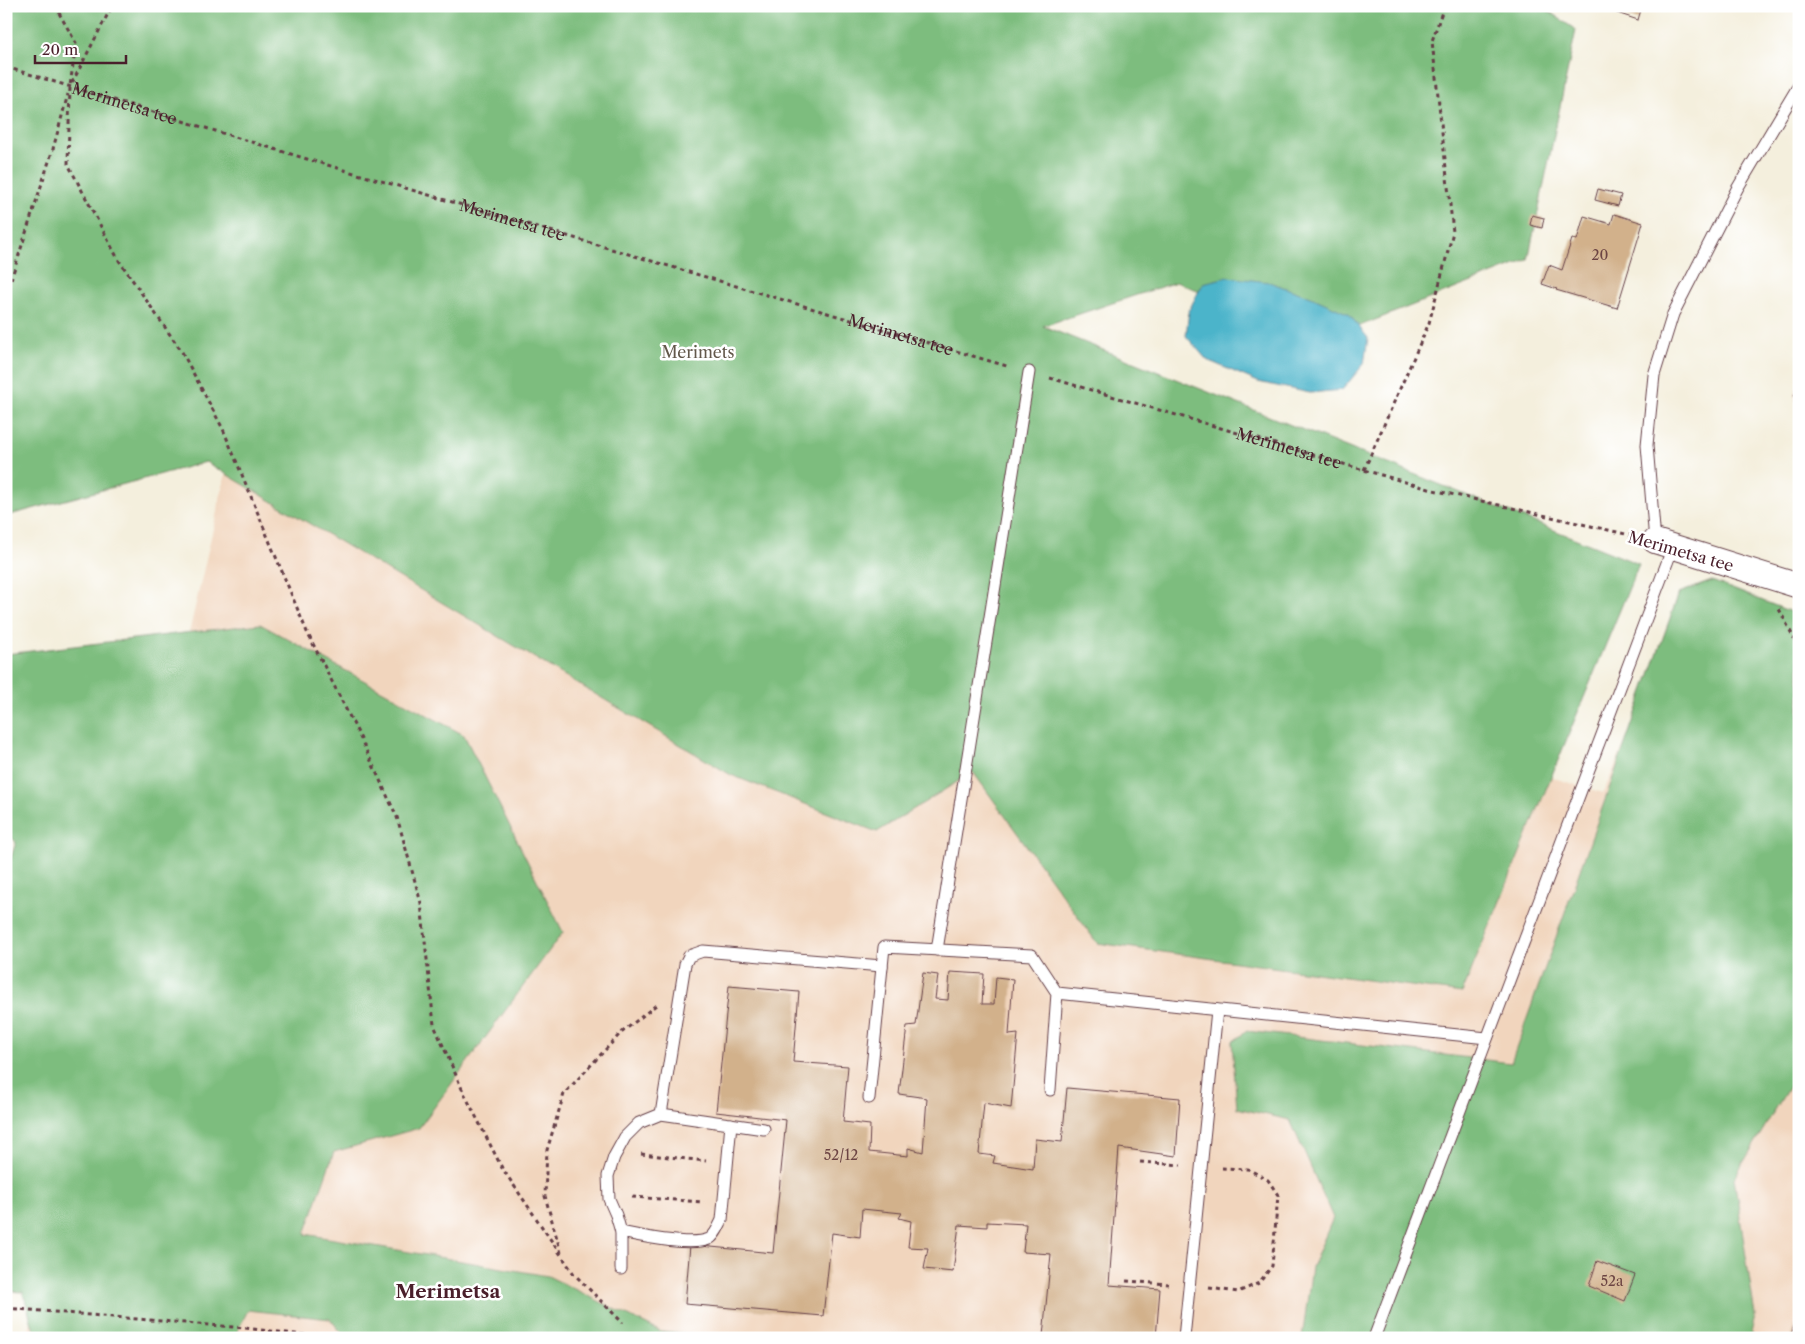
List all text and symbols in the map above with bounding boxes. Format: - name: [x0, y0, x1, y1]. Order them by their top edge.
- scale bar: [35, 32, 126, 64]
- text: 20 m: [42, 40, 78, 59]
- street label: Merimetsa tee: [70, 78, 180, 129]
- street label: Merimetsa tee: [457, 195, 568, 245]
- house number: 20: [1592, 246, 1609, 264]
- street label: Merimetsa tee: [846, 310, 956, 360]
- park label: Merimets: [662, 342, 734, 362]
- street label: Merimetsa tee: [1234, 423, 1344, 473]
- street label: Merimetsa tee: [1626, 526, 1736, 576]
- house number: 52/12: [824, 1146, 858, 1164]
- house number: 52a: [1600, 1272, 1624, 1290]
- district label: Merimetsa: [396, 1280, 501, 1303]

